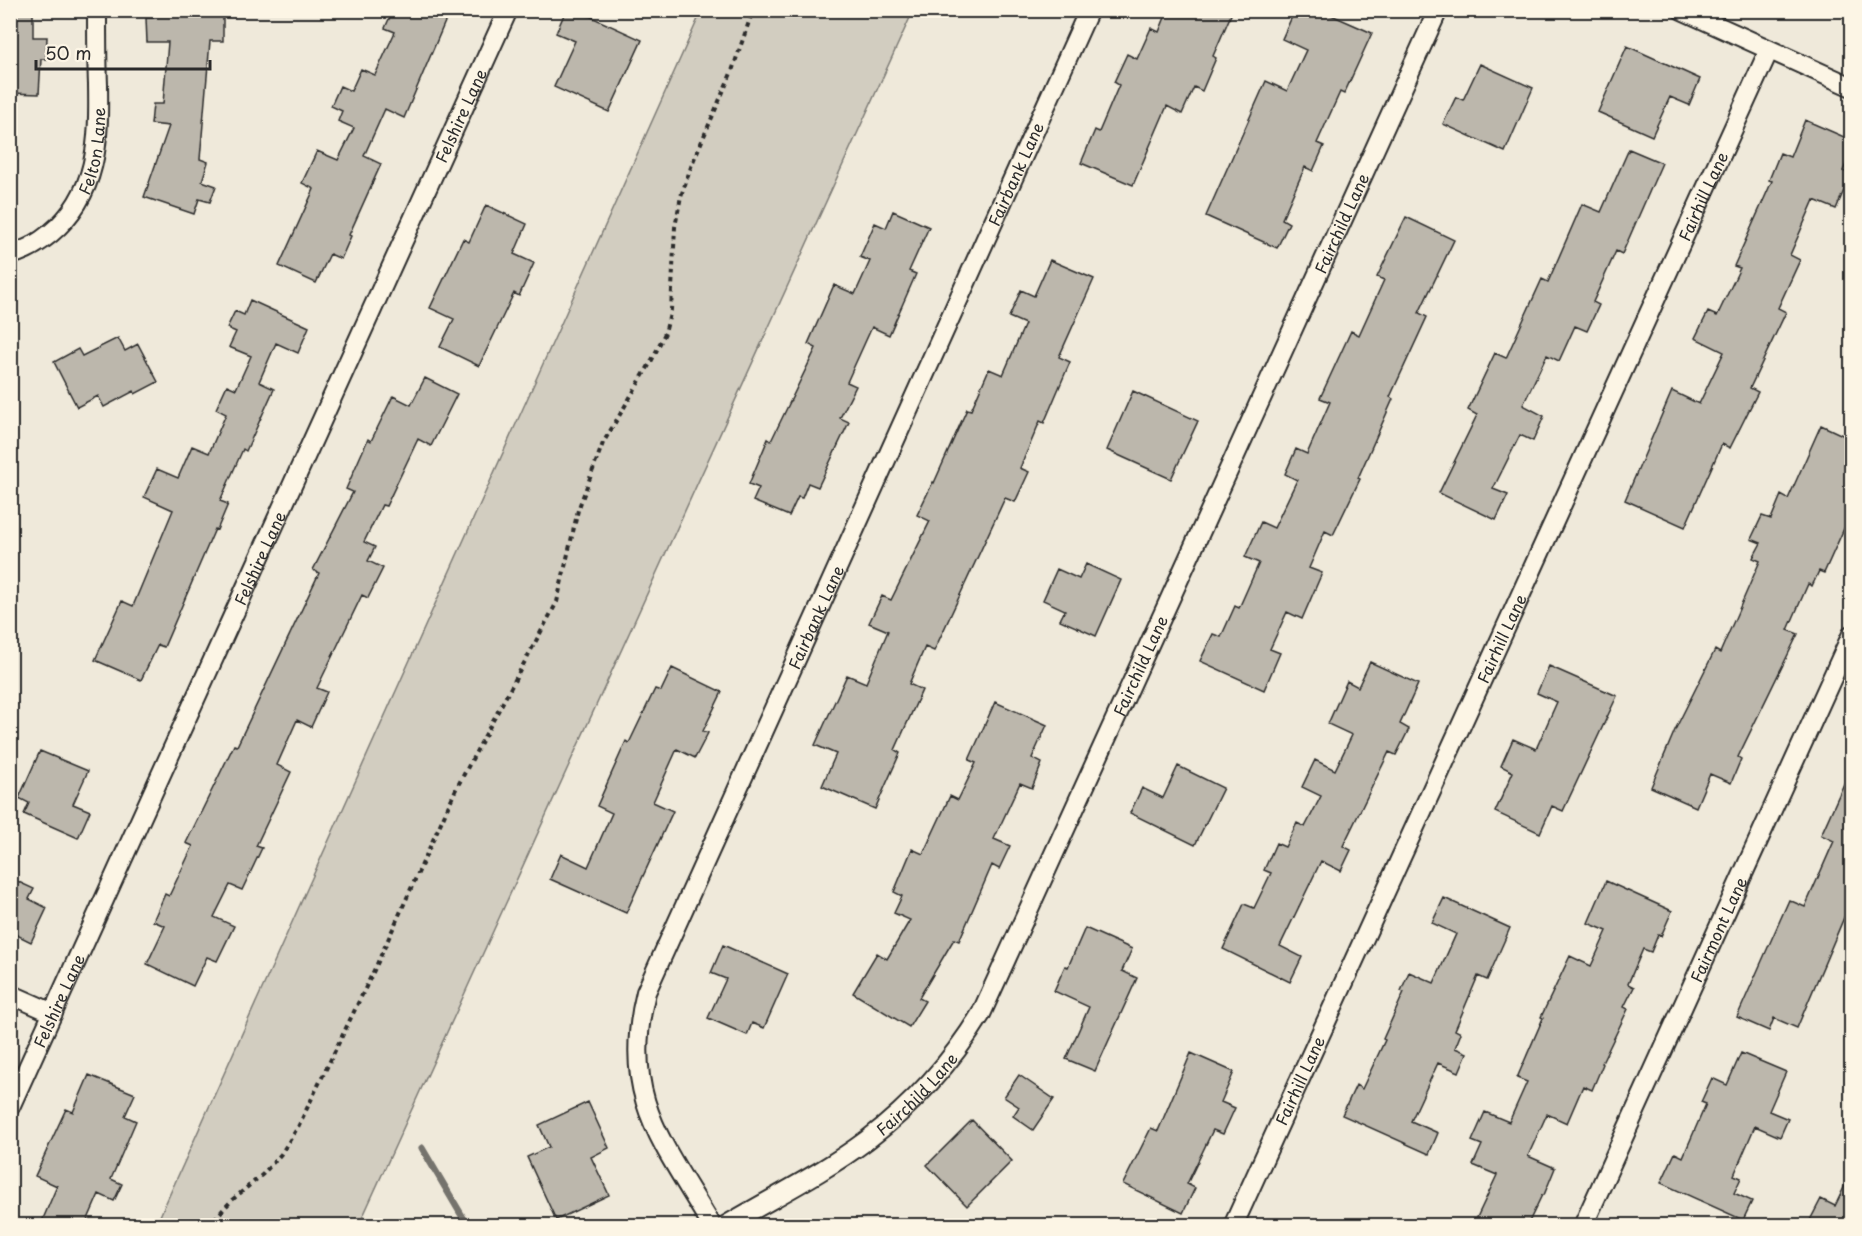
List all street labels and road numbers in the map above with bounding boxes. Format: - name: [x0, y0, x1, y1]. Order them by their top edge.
- street label: Felshire Lane: [428, 65, 492, 166]
- street label: Felton Lane: [72, 107, 110, 198]
- street label: Fairbank Lane: [981, 118, 1049, 230]
- street label: Fairhill Lane: [1672, 147, 1733, 244]
- street label: Fairchild Lane: [1308, 169, 1374, 277]
- street label: Felshire Lane: [227, 507, 291, 609]
- street label: Fairbank Lane: [781, 561, 849, 673]
- street label: Fairhill Lane: [1470, 590, 1532, 687]
- street label: Fairchild Lane: [1106, 611, 1173, 719]
- street label: Fairmont Lane: [1683, 873, 1752, 986]
- street label: Felshire Lane: [27, 950, 90, 1051]
- street label: Fairhill Lane: [1269, 1032, 1330, 1129]
- street label: Fairchild Lane: [870, 1047, 963, 1141]

